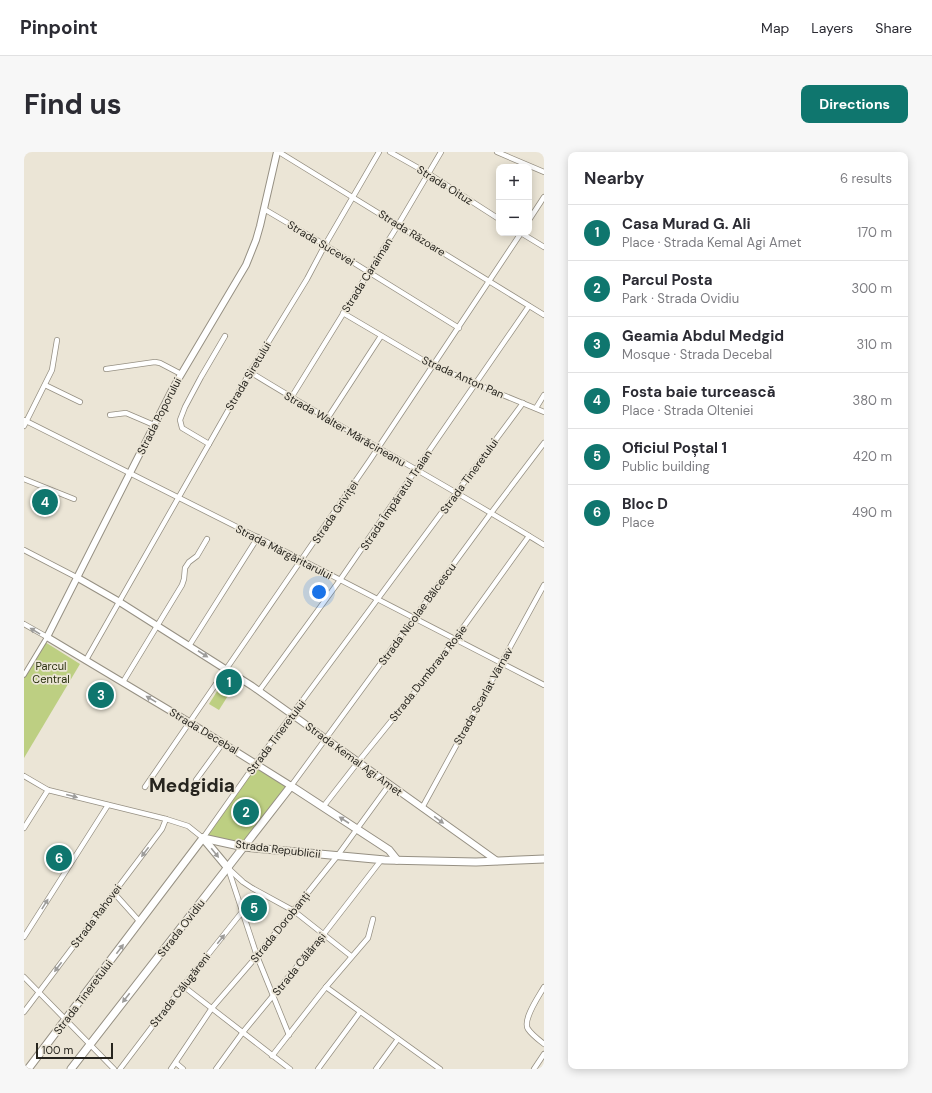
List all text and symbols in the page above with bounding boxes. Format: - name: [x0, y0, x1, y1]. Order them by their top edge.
- text: Pinpoint: [20, 15, 98, 40]
- text: Map: [761, 19, 789, 37]
- text: Layers: [811, 19, 853, 37]
- text: Share: [875, 19, 912, 37]
- button: Directions: [801, 85, 908, 123]
- text: Find us: [24, 86, 122, 123]
- street label: Strada Oituz: [414, 162, 476, 208]
- map controls: [496, 164, 532, 236]
- button: +: [496, 164, 532, 200]
- text: Nearby: [584, 167, 644, 189]
- text: 6 results: [840, 170, 892, 187]
- button: −: [496, 200, 532, 236]
- street label: Strada Răzoare: [376, 207, 448, 259]
- text: Casa Murad G. Ali: [622, 214, 751, 234]
- street label: Strada Sucevei: [285, 217, 357, 269]
- text: 1: [595, 224, 599, 241]
- text: 170 m: [857, 224, 892, 241]
- text: Place · Strada Kemal Agi Amet: [622, 234, 802, 251]
- street label: Strada Caraiman: [338, 235, 396, 315]
- text: Parcul Posta: [622, 270, 712, 290]
- text: 2: [593, 280, 601, 297]
- text: 300 m: [851, 280, 892, 297]
- text: Park · Strada Ovidiu: [622, 290, 739, 307]
- text: Geamia Abdul Medgid: [622, 326, 784, 346]
- text: 3: [593, 336, 601, 353]
- text: 310 m: [857, 336, 892, 353]
- street label: Strada Siretului: [222, 339, 274, 413]
- text: Mosque · Strada Decebal: [622, 346, 772, 363]
- street label: Strada Anton Pan: [420, 353, 506, 401]
- street label: Strada Poporului: [134, 375, 184, 457]
- text: Fosta baie turcească: [622, 382, 776, 402]
- street label: Strada Walter Mărăcineanu: [282, 388, 408, 470]
- text: 4: [593, 392, 601, 409]
- text: 380 m: [852, 392, 892, 409]
- text: Place · Strada Olteniei: [622, 402, 753, 419]
- street label: Strada Tineretului: [437, 436, 501, 516]
- text: Oficiul Poștal 1: [622, 438, 727, 458]
- street label: Strada Împăratul Traian: [357, 447, 435, 553]
- text: 5: [593, 448, 601, 465]
- text: 420 m: [853, 448, 892, 465]
- text: Public building: [622, 458, 710, 475]
- street label: Strada Griviței: [309, 478, 361, 546]
- pin: 4: [32, 487, 58, 517]
- text: Bloc D: [622, 494, 668, 514]
- text: 6: [593, 504, 601, 521]
- text: 490 m: [852, 504, 892, 521]
- text: Place: [622, 514, 654, 531]
- street label: Strada Mărgăritarului: [233, 522, 335, 582]
- street label: Strada Nicolae Bălcescu: [375, 560, 459, 668]
- your location: [309, 582, 329, 602]
- street label: Strada Dumbrava Roșie: [386, 622, 470, 724]
- one-way arrow: [29, 627, 41, 634]
- street label: Strada Scarlat Vârnav: [450, 645, 516, 747]
- one-way arrow: [198, 650, 208, 658]
- park label: Parcul Central: [32, 659, 70, 686]
- pin: 1: [216, 667, 242, 697]
- pin: 3: [88, 680, 114, 710]
- one-way arrow: [145, 696, 157, 703]
- street label: Strada Tineretului: [243, 697, 309, 777]
- street label: Strada Decebal: [167, 705, 241, 757]
- street label: Strada Kemal Agi Amet: [303, 719, 405, 799]
- district label: Medgidia: [149, 773, 235, 798]
- one-way arrow: [66, 793, 78, 799]
- pin: 2: [233, 797, 259, 827]
- one-way arrow: [433, 816, 444, 824]
- one-way arrow: [338, 817, 350, 824]
- street label: Strada Republicii: [235, 837, 321, 861]
- pin: 6: [46, 843, 72, 873]
- one-way arrow: [141, 846, 149, 857]
- one-way arrow: [211, 847, 220, 858]
- street label: Strada Rahovei: [68, 881, 124, 951]
- street label: Strada Dorobanți: [247, 889, 313, 965]
- pin: 5: [241, 893, 267, 923]
- street label: Strada Ovidiu: [154, 896, 208, 960]
- one-way arrow: [41, 899, 49, 909]
- street label: Strada Călărași: [269, 930, 329, 998]
- one-way arrow: [216, 933, 225, 944]
- one-way arrow: [115, 943, 124, 954]
- street label: Strada Călugăreni: [147, 950, 213, 1030]
- street label: Strada Tineretului: [50, 957, 116, 1037]
- one-way arrow: [54, 961, 62, 972]
- one-way arrow: [122, 993, 130, 1004]
- scale bar: [36, 1041, 113, 1060]
- text: 100 m: [42, 1043, 73, 1057]

